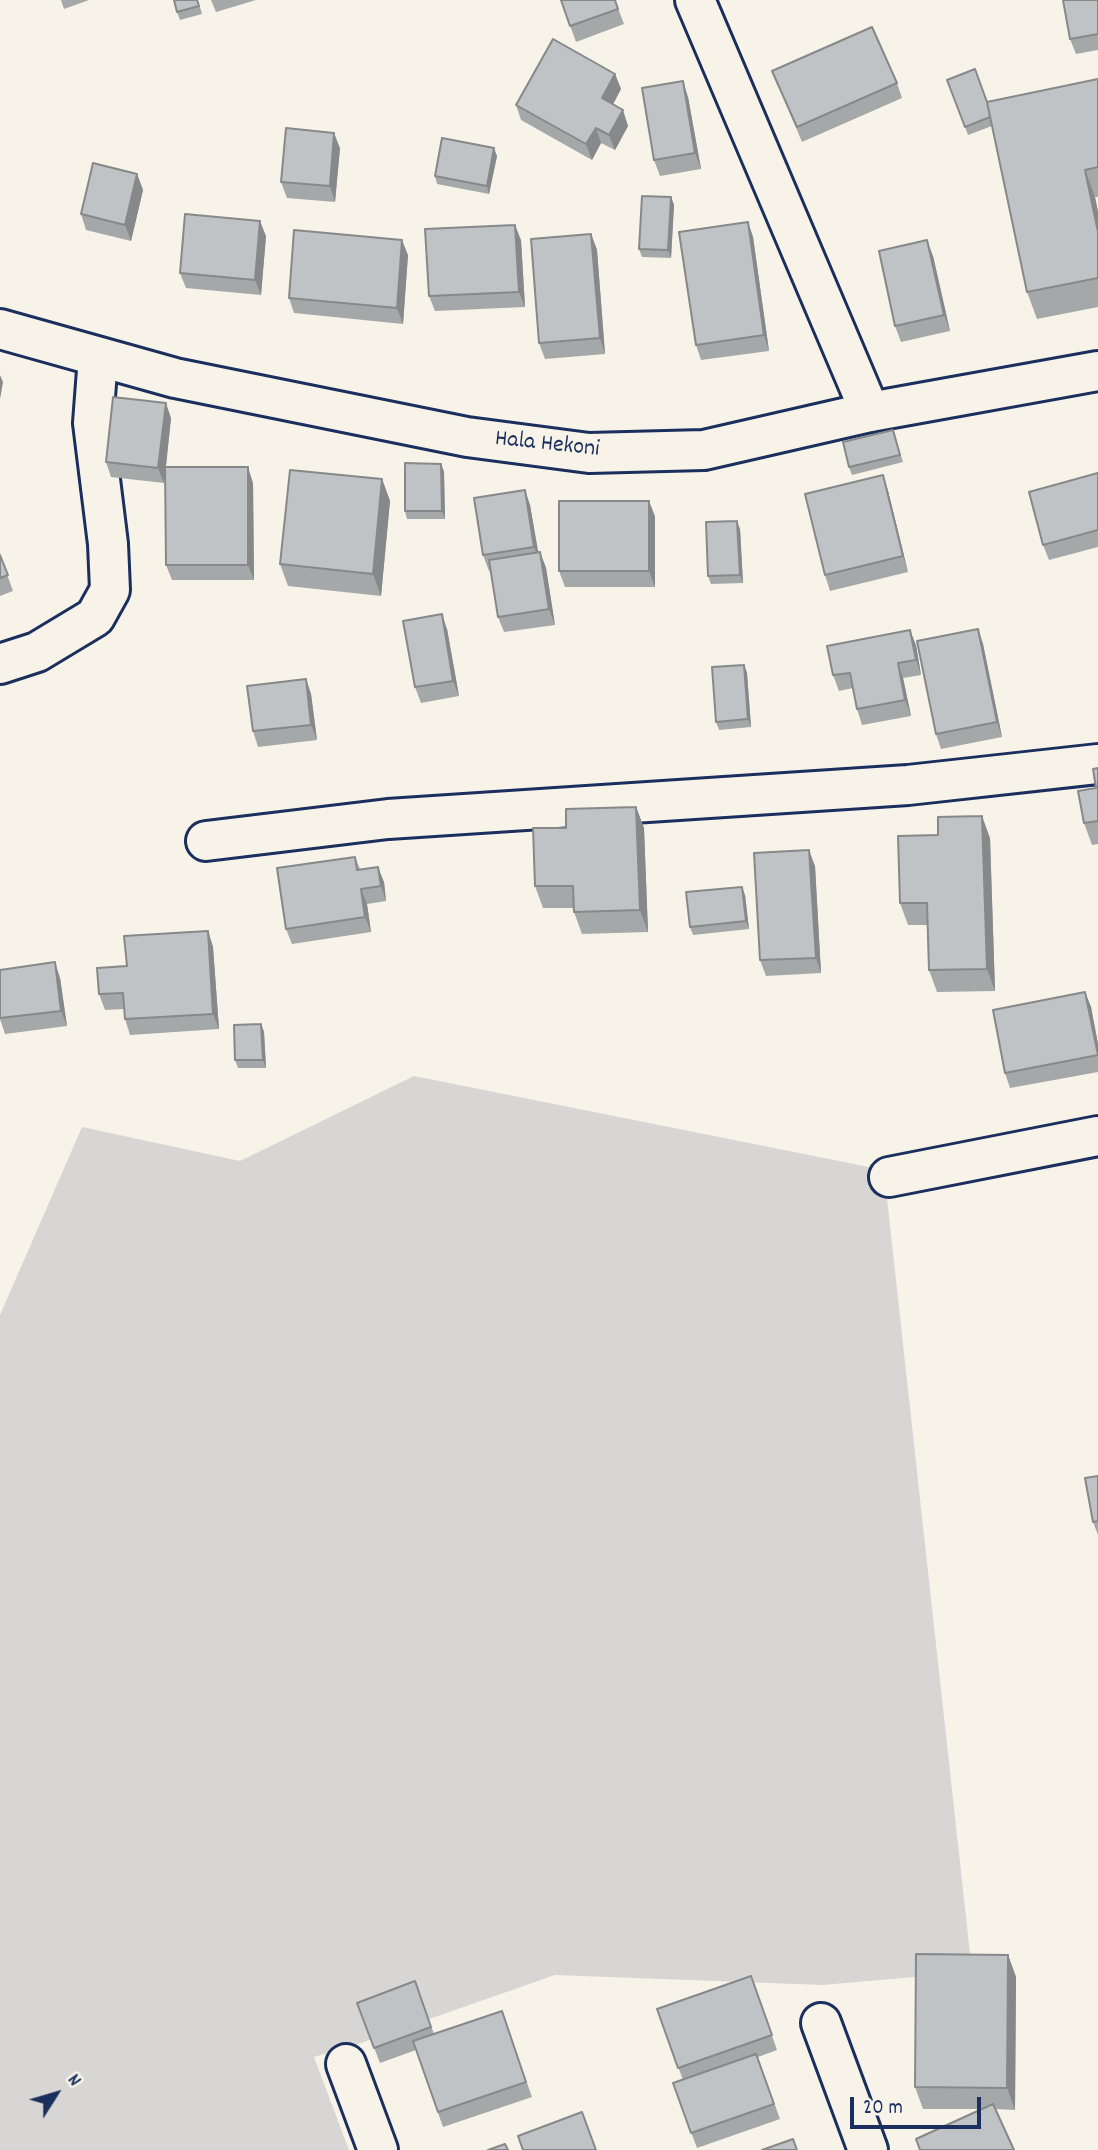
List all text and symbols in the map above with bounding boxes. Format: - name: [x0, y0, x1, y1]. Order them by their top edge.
- street label: Hala Hekoni: [493, 426, 601, 466]
- north arrow: [21, 2059, 91, 2129]
- text: N: [60, 2069, 87, 2093]
- scale bar: [853, 2084, 984, 2128]
- text: 20 m: [863, 2094, 903, 2124]

